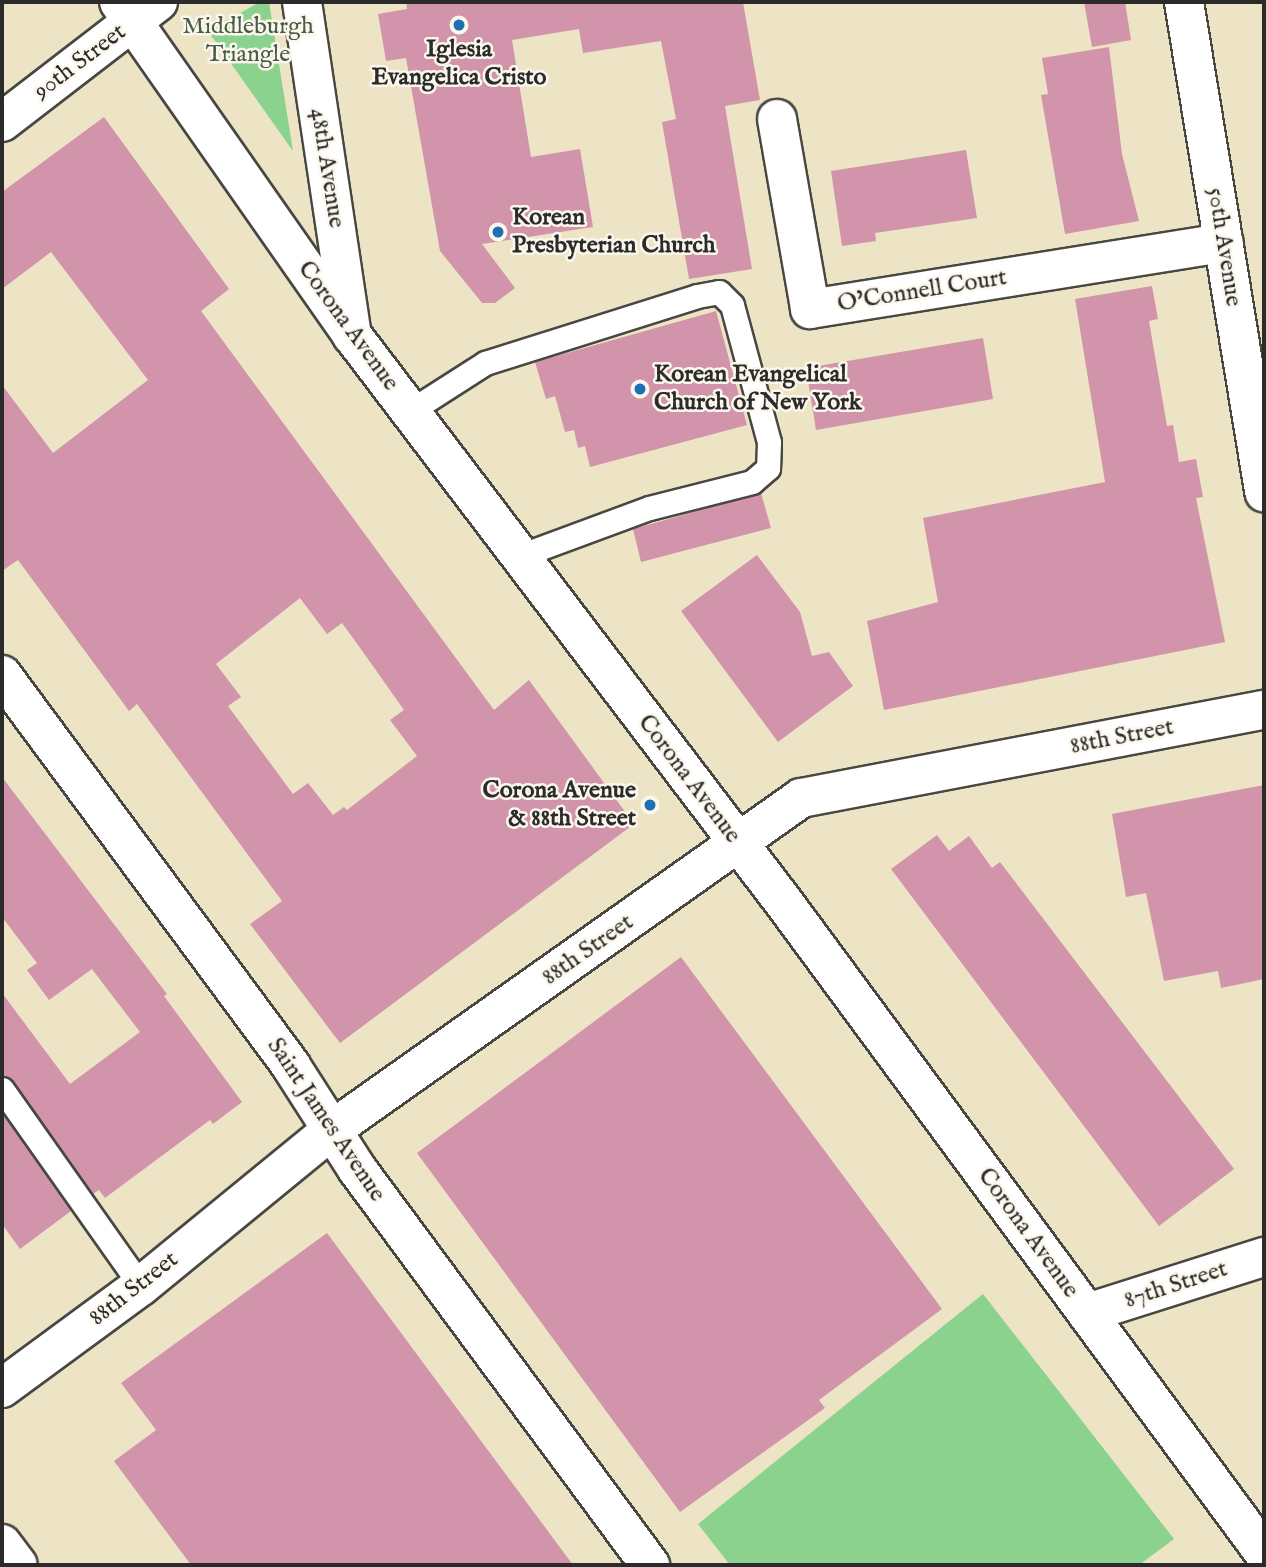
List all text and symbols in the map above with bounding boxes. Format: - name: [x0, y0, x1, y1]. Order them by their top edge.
- park label: Middleburgh Triangle: [182, 13, 314, 69]
- marker: Iglesia Evangelica Cristo: [451, 17, 467, 33]
- street label: 90th Street: [28, 18, 132, 106]
- place label: Iglesia Evangelica Cristo: [372, 36, 546, 92]
- street label: 48th Avenue: [303, 106, 351, 230]
- street label: 50th Avenue: [1200, 185, 1248, 309]
- place label: Korean Presbyterian Church: [512, 204, 716, 260]
- marker: Korean Presbyterian Church: [490, 224, 506, 240]
- street label: Corona Avenue: [291, 255, 405, 397]
- street label: O'Connell Court: [835, 263, 1009, 319]
- place label: Korean Evangelical Church of New York: [654, 361, 862, 417]
- marker: Korean Evangelical Church of New York: [632, 381, 648, 397]
- street label: Corona Avenue: [631, 709, 747, 849]
- street label: 88th Street: [1068, 713, 1176, 761]
- place label: Corona Avenue & 88th Street: [483, 777, 636, 833]
- marker: Corona Avenue & 88th Street: [642, 797, 658, 813]
- street label: 88th Street: [537, 908, 639, 992]
- street label: Saint James Avenue: [261, 1033, 391, 1207]
- street label: Corona Avenue: [971, 1162, 1085, 1304]
- street label: 88th Street: [84, 1245, 184, 1333]
- street label: 87th Street: [1121, 1255, 1231, 1315]

